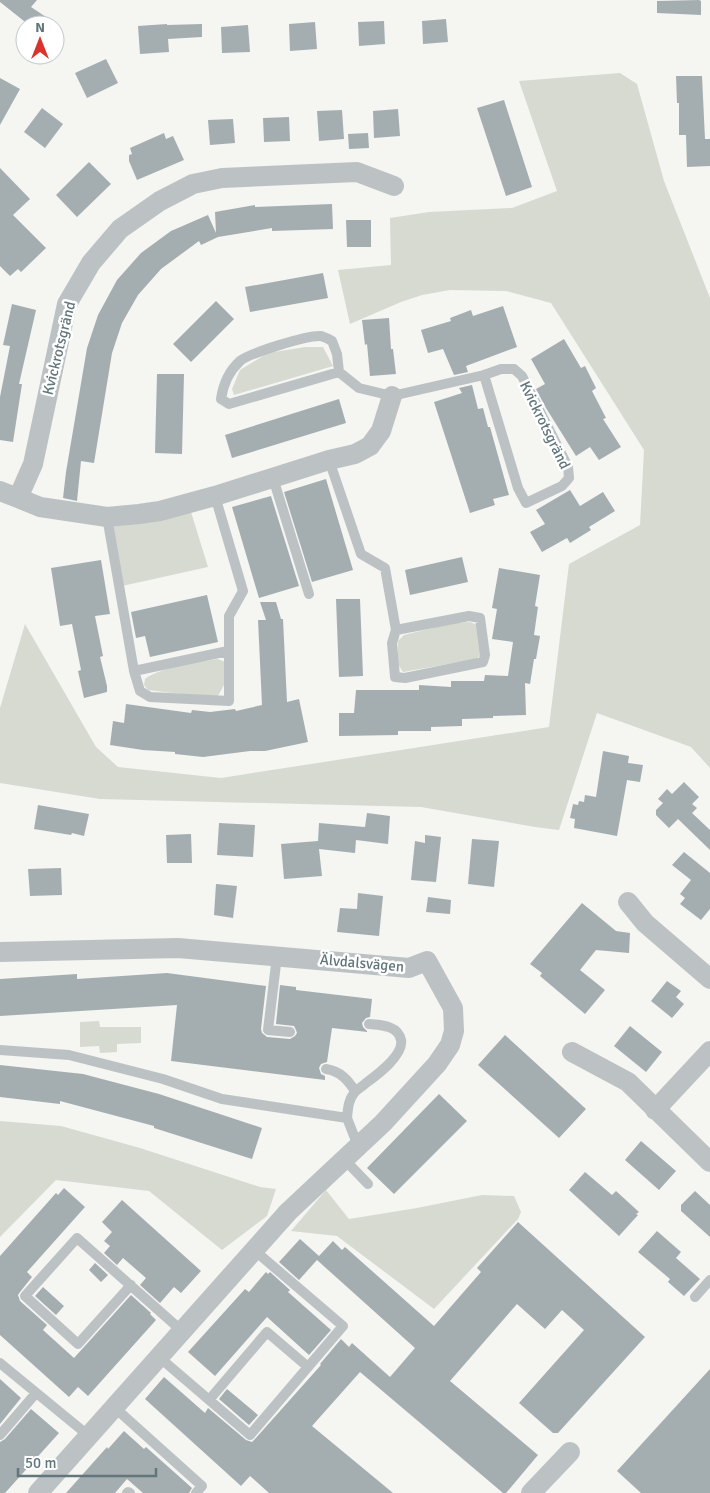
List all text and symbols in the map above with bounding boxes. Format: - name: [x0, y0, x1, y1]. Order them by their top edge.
- north arrow: [15, 15, 65, 65]
- text: N: [35, 19, 45, 36]
- street label: Kvickrotsgränd: [39, 299, 79, 397]
- street label: Kvickrotsgränd: [516, 378, 574, 472]
- street label: Älvdalsvägen: [319, 950, 405, 976]
- scale bar: [18, 1446, 155, 1478]
- text: 50 m: [25, 1454, 56, 1472]

